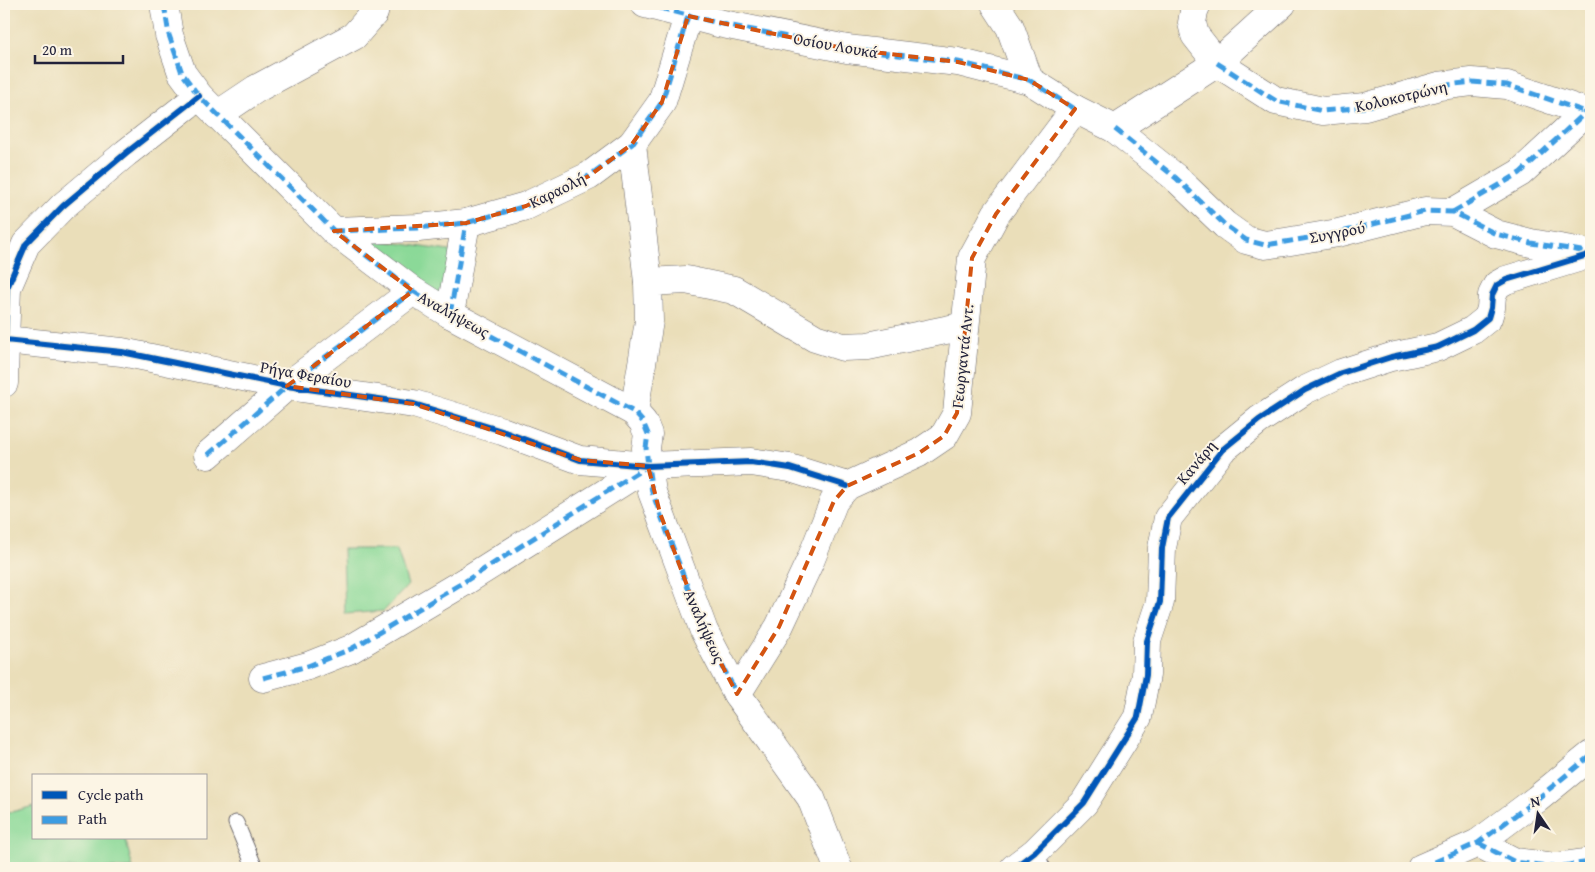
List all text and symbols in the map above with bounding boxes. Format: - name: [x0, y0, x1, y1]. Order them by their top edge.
- street label: Οσίου Λουκά: [792, 26, 881, 64]
- scale bar: [35, 32, 122, 64]
- text: 20 m: [42, 39, 73, 60]
- street label: Κολοκοτρώνη: [1353, 74, 1449, 118]
- street label: Καραολή: [525, 166, 589, 214]
- street label: Συγγρού: [1307, 215, 1367, 249]
- street label: Αναλήψεως: [414, 284, 494, 344]
- street label: Γεωργαντά Αντ.: [945, 303, 979, 409]
- street label: Ρήγα Φεραίου: [258, 354, 354, 394]
- street label: Κανάρη: [1170, 435, 1222, 489]
- street label: Αναλήψεως: [678, 585, 732, 667]
- legend: [32, 774, 208, 840]
- text: Cycle path: [78, 784, 144, 805]
- north arrow: [1512, 790, 1562, 840]
- text: N: [1528, 790, 1543, 812]
- text: Path: [78, 808, 107, 829]

